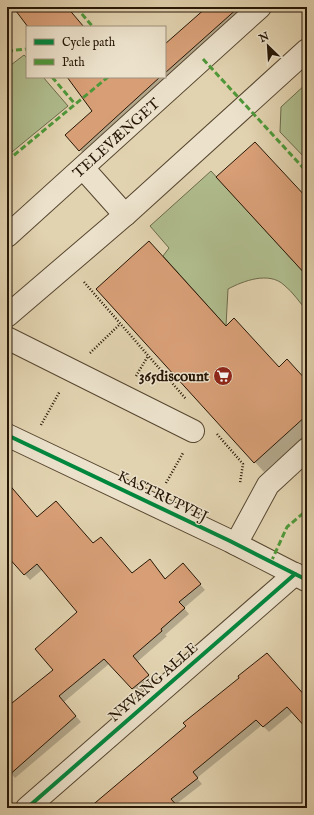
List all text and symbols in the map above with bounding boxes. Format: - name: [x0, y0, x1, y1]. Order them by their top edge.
- legend: [26, 26, 166, 78]
- north arrow: [248, 26, 288, 66]
- text: N: [256, 29, 272, 47]
- text: Cycle path: [62, 35, 116, 51]
- text: Path: [62, 55, 85, 70]
- street label: TELEVÆNGET: [69, 94, 164, 183]
- supermarket icon: 365discount: [212, 365, 234, 387]
- place label: 365discount: [139, 367, 210, 386]
- street label: KASTRUPVEJ: [115, 466, 211, 526]
- street label: NYVANG ALLE: [105, 638, 202, 726]

